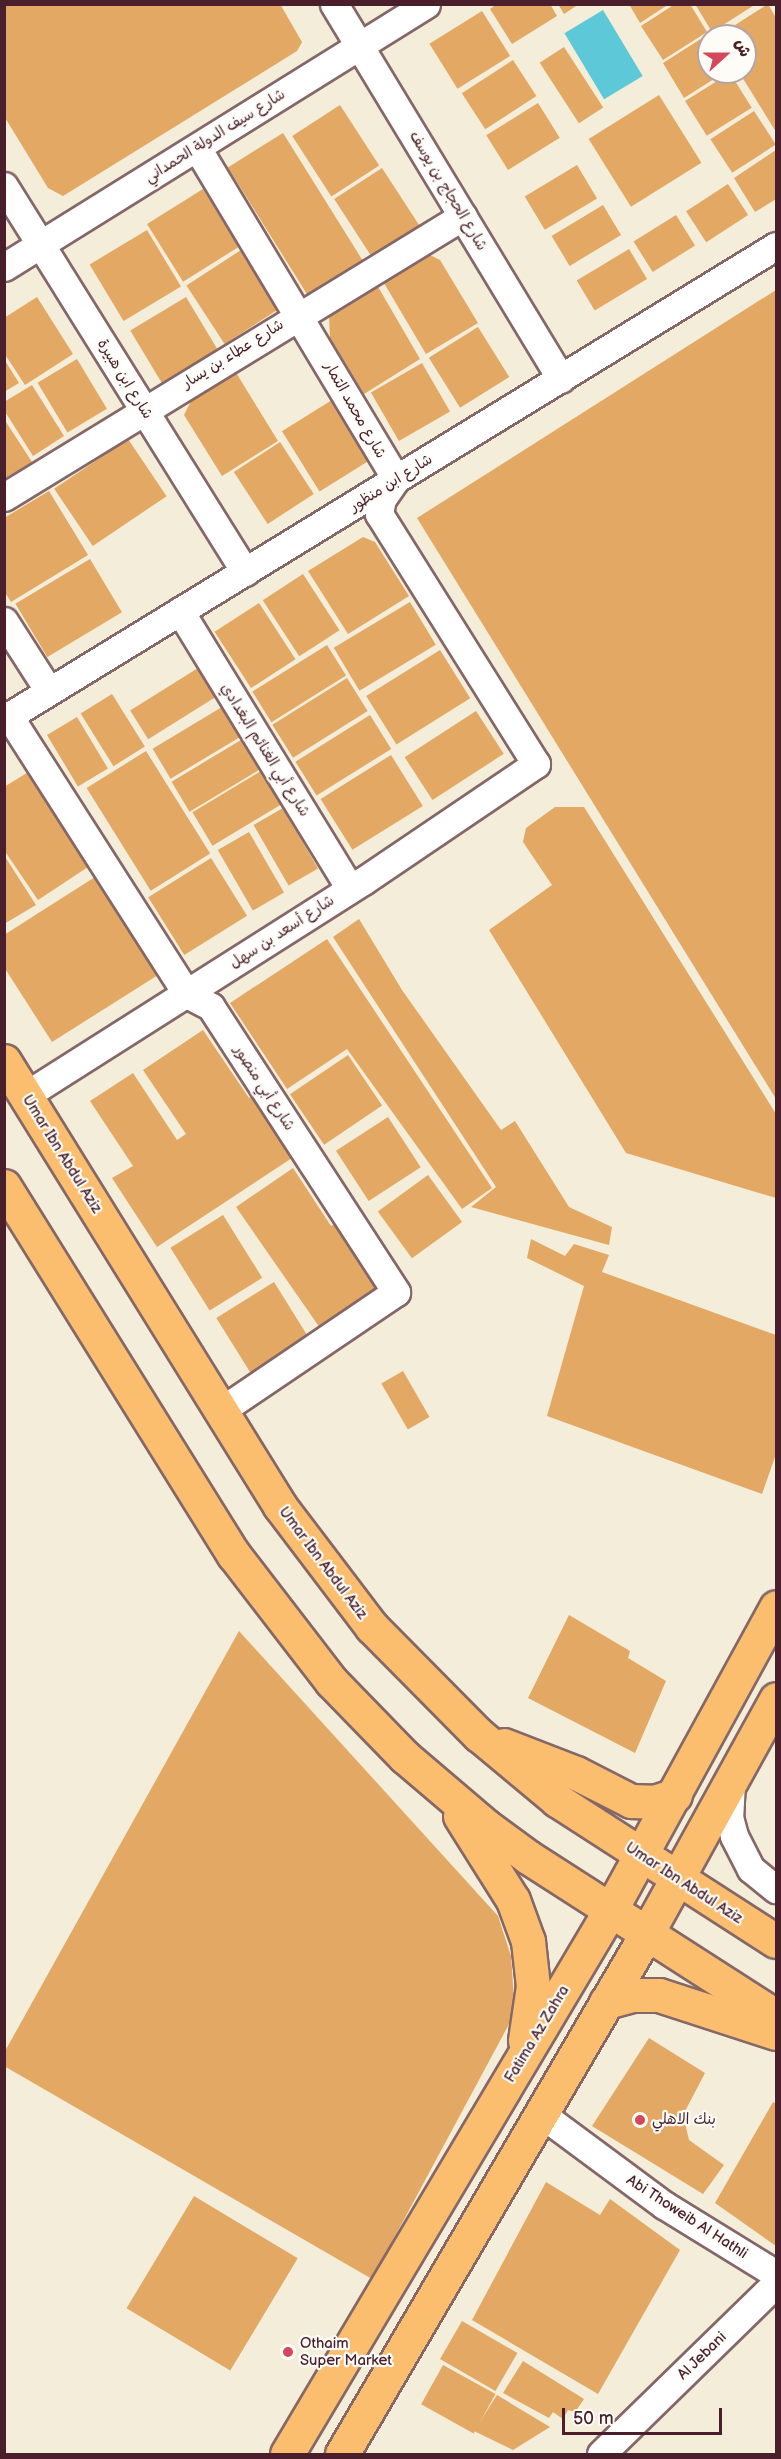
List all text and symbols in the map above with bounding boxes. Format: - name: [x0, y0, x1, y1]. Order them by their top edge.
- north arrow: [697, 24, 757, 84]
- text: ش: [730, 36, 754, 60]
- street label: شارع سيف الدولة الحمداني: [141, 85, 289, 187]
- street label: شارع الحجاج بن يوسف: [405, 128, 491, 254]
- street label: شارع عطاء بن يسار: [179, 316, 287, 392]
- street label: شارع ابن هبيرة: [93, 336, 157, 422]
- street label: شارع محمد التمار: [320, 358, 390, 462]
- street label: شارع ابن منظور: [346, 450, 436, 516]
- street label: شارع أبي الغنائم البغدادي: [217, 680, 313, 820]
- street label: شارع أسعد بن سهل: [226, 891, 338, 973]
- street label: شارع أبي منصور: [230, 1042, 298, 1134]
- street label: Umar Ibn Abdul Aziz: [18, 1092, 106, 1216]
- street label: Umar Ibn Abdul Aziz: [275, 1503, 371, 1623]
- street label: Umar Ibn Abdul Aziz: [622, 1838, 746, 1928]
- street label: Fatima Az Zahra: [501, 1982, 573, 2086]
- place label: بنك الاهلي: [652, 2111, 716, 2129]
- marker: بنك الاهلي: [633, 2113, 647, 2127]
- street label: Abi Thoweib Al Hathli: [623, 2171, 751, 2263]
- street label: Al Jebani: [673, 2328, 731, 2384]
- place label: Othaim Super Market: [300, 2334, 392, 2369]
- marker: Othaim Super Market: [281, 2345, 295, 2359]
- scale bar: [565, 2396, 726, 2434]
- text: 50 m: [573, 2408, 614, 2429]

